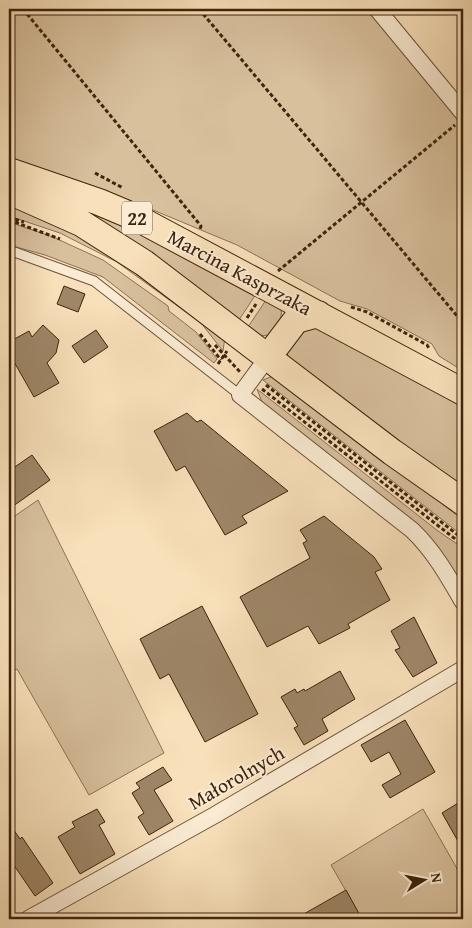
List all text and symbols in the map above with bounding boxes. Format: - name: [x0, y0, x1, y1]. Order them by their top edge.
- road number: 22: [122, 202, 152, 234]
- street label: Marcina Kasprzaka: [163, 222, 318, 322]
- street label: Małorolnych: [183, 738, 289, 816]
- north arrow: [400, 856, 450, 906]
- text: N: [426, 871, 448, 885]

